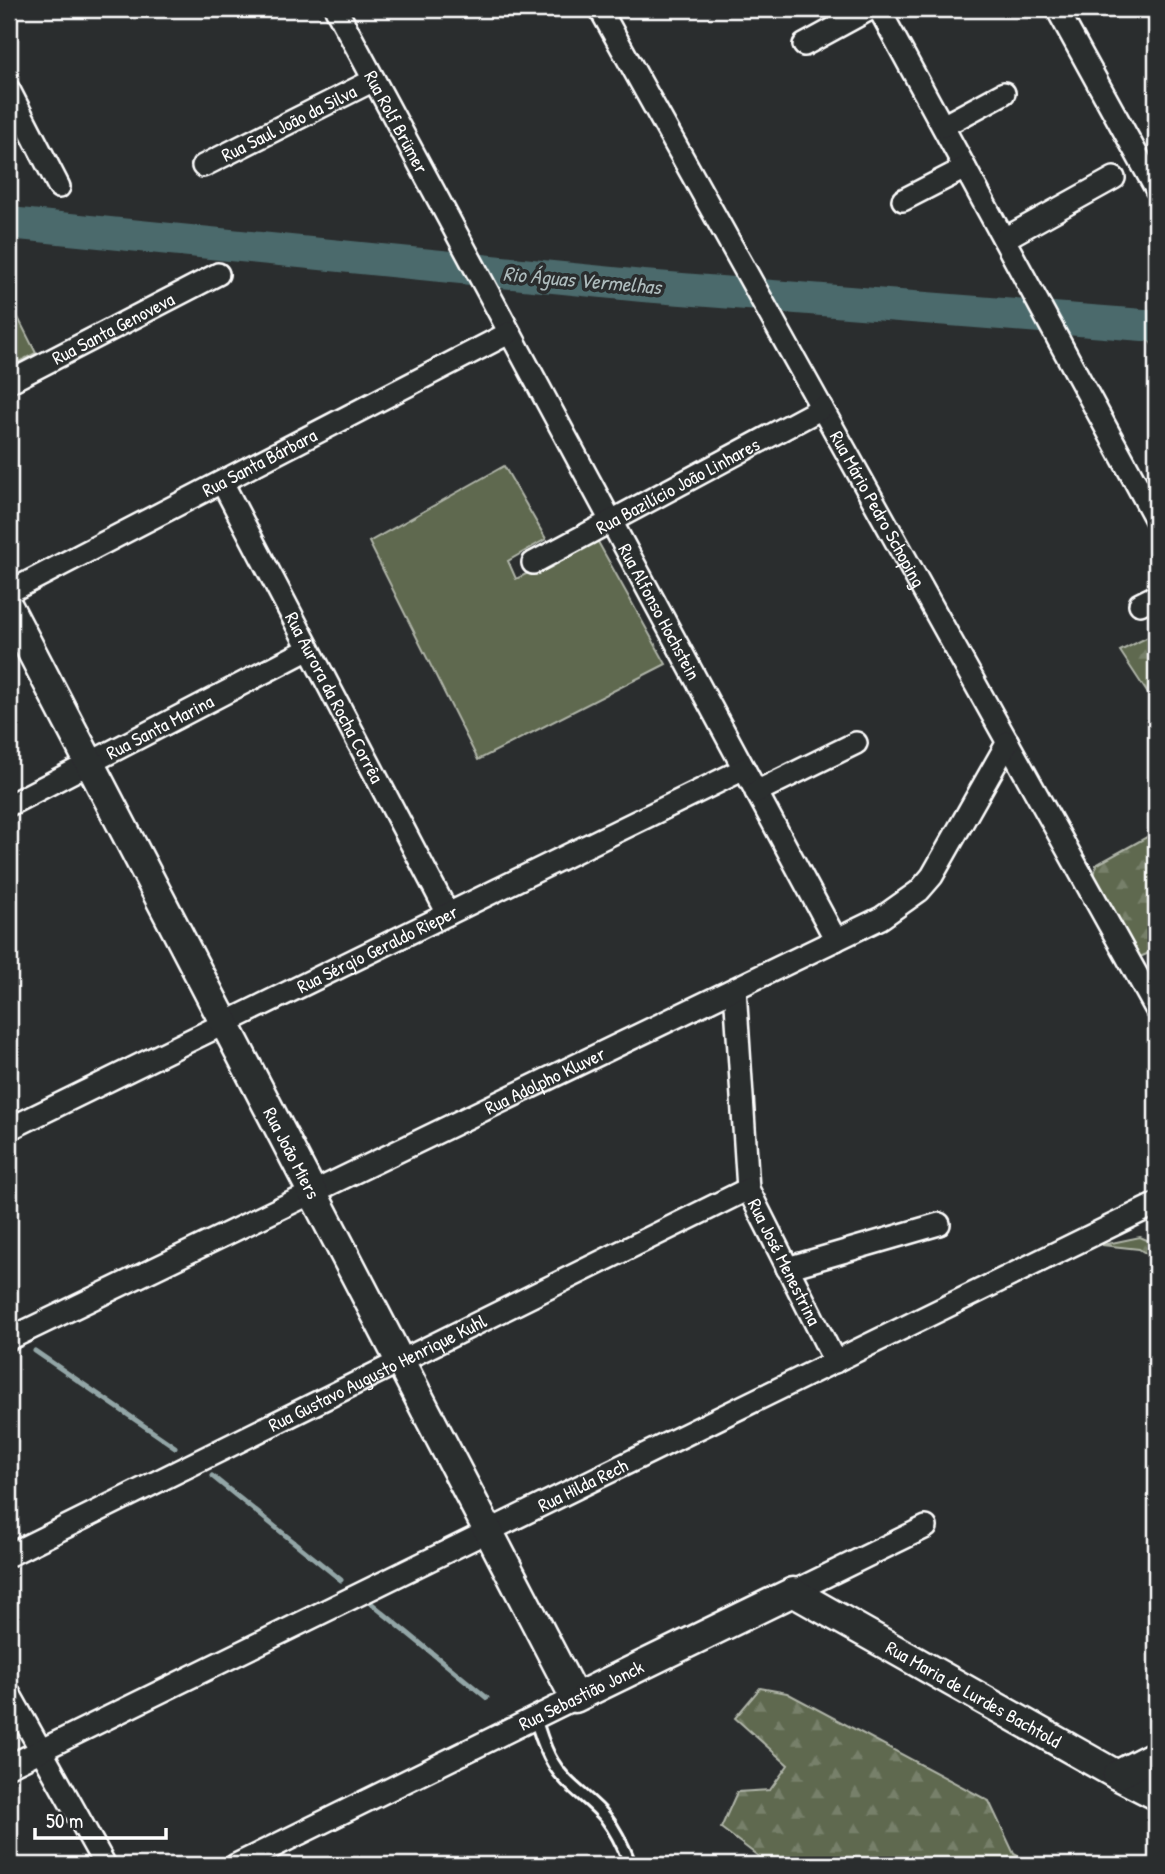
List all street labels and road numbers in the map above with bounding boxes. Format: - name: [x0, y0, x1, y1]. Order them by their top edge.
- street label: Rua Rolf Brümer: [358, 66, 435, 178]
- street label: Rua Saul João da Silva: [217, 78, 361, 168]
- street label: Rua Santa Genoveva: [47, 286, 179, 371]
- street label: Rua Santa Bárbara: [198, 422, 322, 503]
- street label: Rua Mário Pedro Schoping: [824, 426, 932, 592]
- street label: Rua Bazilício João Linhares: [591, 431, 764, 540]
- street label: Rua Alfonso Hochstein: [612, 539, 707, 684]
- street label: Rua Aurora da Rocha Corrêa: [279, 607, 390, 788]
- street label: Rua Santa Marina: [102, 688, 218, 765]
- street label: Rua Sérgio Geraldo Rieper: [292, 898, 463, 999]
- street label: Rua Adolpho Kluver: [480, 1040, 610, 1120]
- street label: Rua João Miers: [257, 1103, 327, 1203]
- street label: Rua José Menestrina: [742, 1194, 828, 1330]
- street label: Rua Gustavo Augusto Henrique Kuhl: [264, 1307, 492, 1438]
- street label: Rua Hilda Rech: [533, 1452, 632, 1518]
- street label: Rua Maria de Lurdes Bachtold: [881, 1634, 1066, 1754]
- street label: Rua Sebastião Jonck: [514, 1654, 648, 1736]

